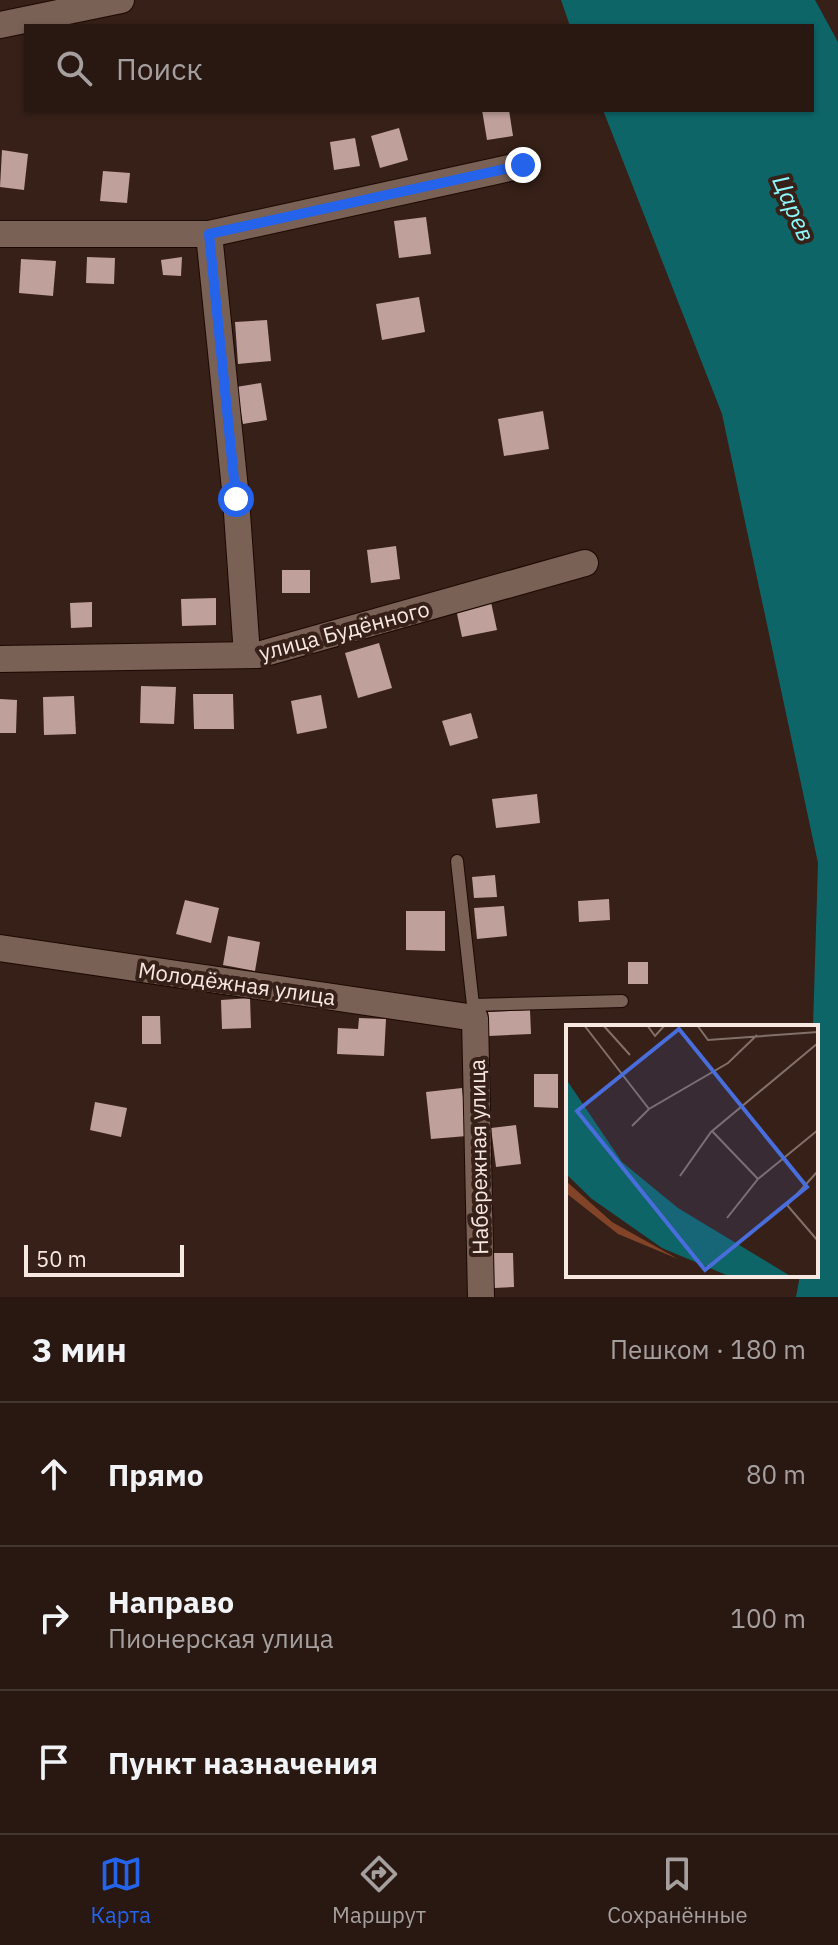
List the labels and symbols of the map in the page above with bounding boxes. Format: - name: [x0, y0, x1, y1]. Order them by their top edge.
- route end: [505, 147, 541, 183]
- water label: Царев: [765, 170, 823, 246]
- route start: [218, 481, 254, 517]
- street label: улица Будённого: [256, 593, 432, 667]
- street label: Молодёжная улица: [136, 955, 338, 1011]
- inset map: [566, 1025, 818, 1277]
- street label: Набережная улица: [462, 1059, 494, 1255]
- scale bar: [24, 1241, 184, 1277]

